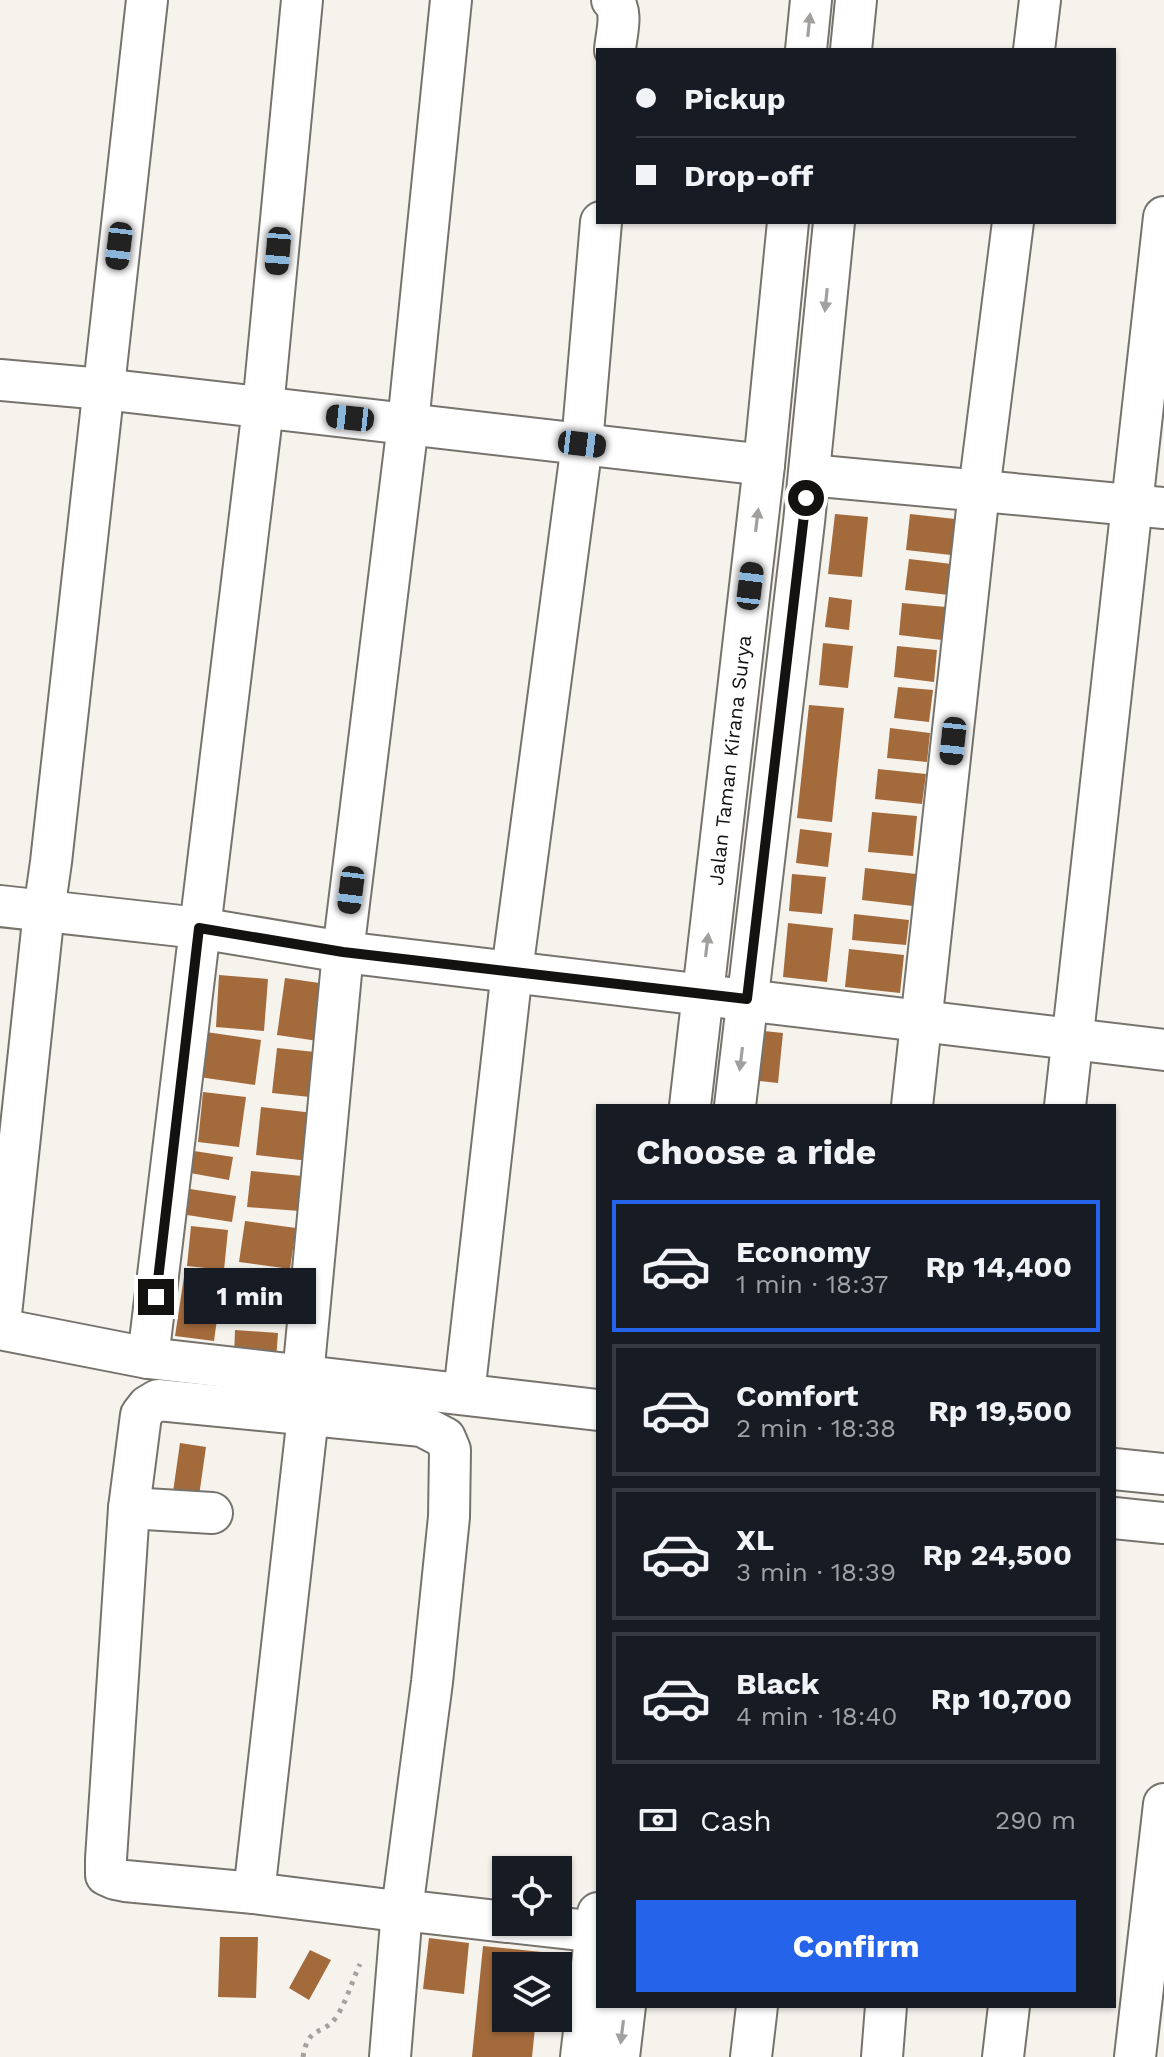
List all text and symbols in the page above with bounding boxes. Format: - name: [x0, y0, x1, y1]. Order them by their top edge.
- one-way arrow: [802, 12, 815, 37]
- text: Pickup: [684, 81, 786, 116]
- text: Drop-off: [684, 158, 813, 193]
- car: [104, 221, 134, 271]
- car: [264, 226, 292, 276]
- one-way arrow: [820, 288, 833, 313]
- car: [325, 404, 375, 432]
- car: [557, 429, 607, 459]
- route start: [788, 480, 824, 516]
- one-way arrow: [751, 507, 764, 532]
- car: [735, 561, 765, 611]
- street label: Jalan Taman Kirana Surya: [704, 634, 756, 887]
- car: [939, 716, 967, 766]
- car: [336, 865, 366, 915]
- one-way arrow: [701, 932, 714, 957]
- one-way arrow: [734, 1047, 747, 1072]
- text: Choose a ride: [636, 1131, 876, 1173]
- icon: car: [640, 1230, 712, 1302]
- text: Economy: [736, 1234, 871, 1269]
- text: Rp 14,400: [925, 1249, 1072, 1284]
- callout: 1 min: [184, 1269, 316, 1325]
- text: 1 min · 18:37: [736, 1269, 888, 1299]
- route end: [138, 1279, 174, 1315]
- text: 1 min: [217, 1281, 283, 1311]
- icon: car: [640, 1374, 712, 1446]
- text: Comfort: [736, 1378, 858, 1413]
- text: Rp 19,500: [928, 1393, 1072, 1428]
- text: 2 min · 18:38: [736, 1413, 896, 1443]
- icon: car: [640, 1518, 712, 1590]
- text: XL: [736, 1522, 774, 1557]
- text: Rp 24,500: [922, 1537, 1072, 1572]
- text: 3 min · 18:39: [736, 1557, 896, 1587]
- icon: car: [640, 1662, 712, 1734]
- text: Black: [736, 1666, 820, 1701]
- text: Rp 10,700: [931, 1681, 1072, 1716]
- text: 4 min · 18:40: [736, 1701, 898, 1731]
- icon: cash: [636, 1798, 680, 1842]
- text: Cash: [700, 1803, 772, 1838]
- text: 290 m: [995, 1805, 1076, 1835]
- map controls: [492, 1856, 572, 2032]
- button: locate: [492, 1856, 572, 1936]
- button: Confirm: [636, 1900, 1076, 1992]
- button: layers: [492, 1952, 572, 2032]
- one-way arrow: [616, 2019, 629, 2044]

